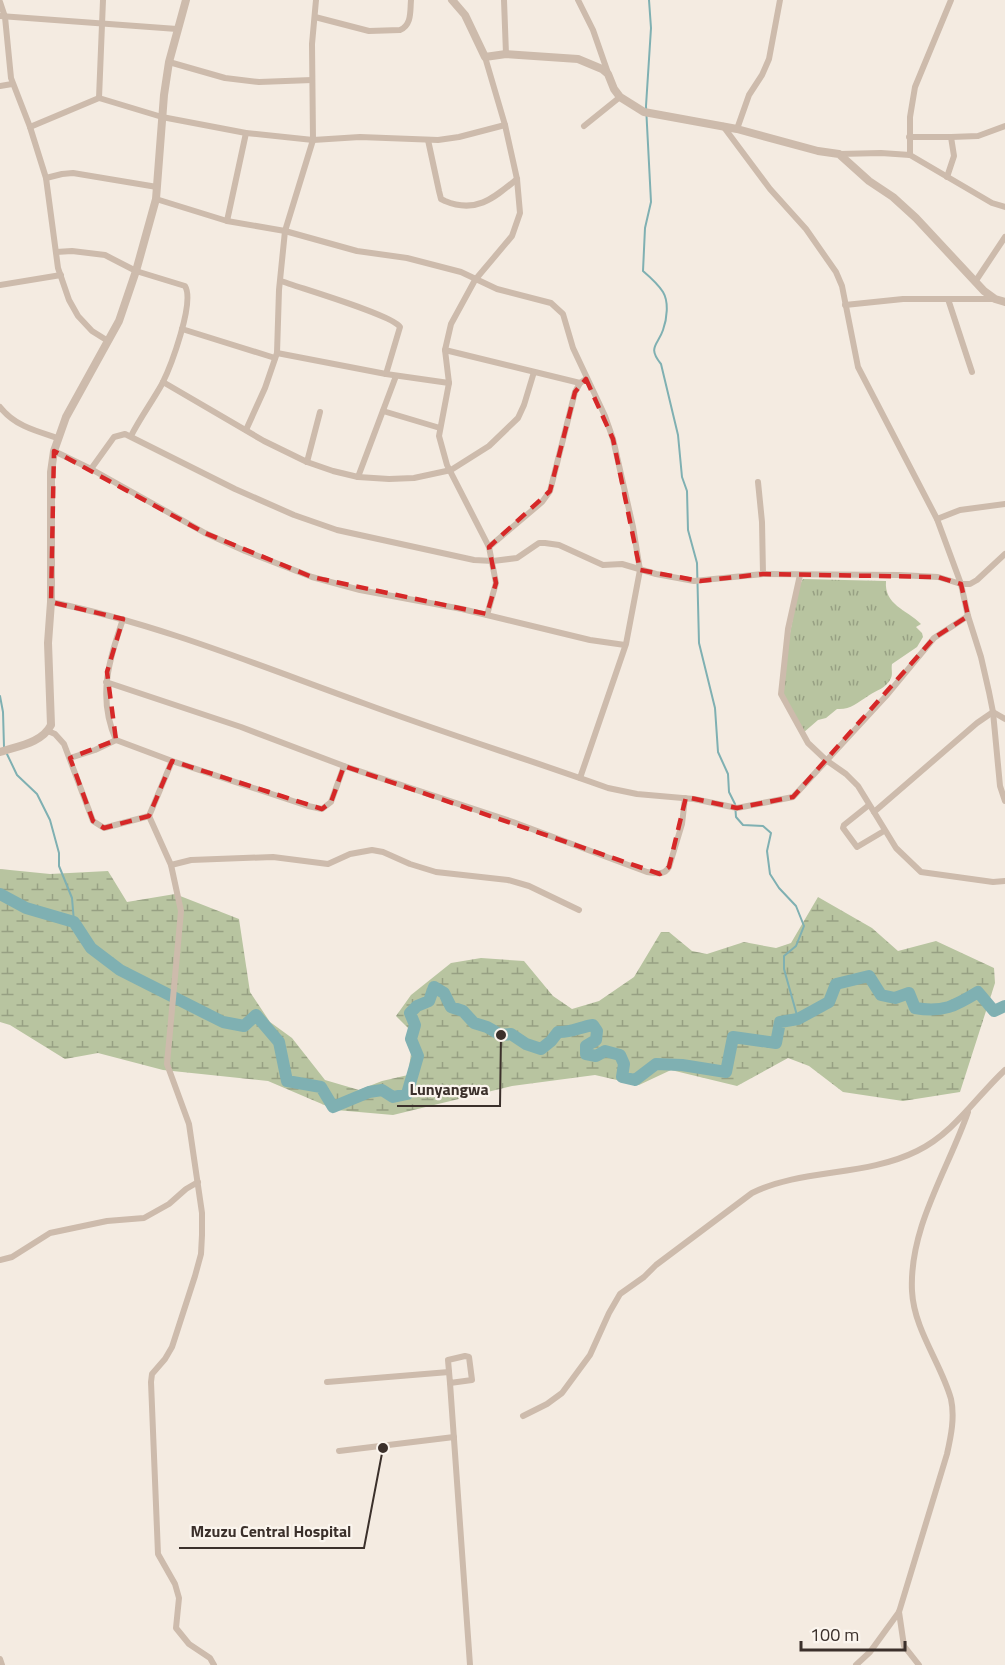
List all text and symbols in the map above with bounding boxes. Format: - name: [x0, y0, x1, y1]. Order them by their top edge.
- callout: Lunyangwa: [397, 1072, 500, 1106]
- text: Lunyangwa: [409, 1077, 489, 1101]
- callout: Mzuzu Central Hospital: [179, 1514, 364, 1548]
- text: Mzuzu Central Hospital: [191, 1519, 351, 1543]
- scale bar: [801, 1614, 904, 1652]
- text: 100 m: [810, 1621, 859, 1648]

